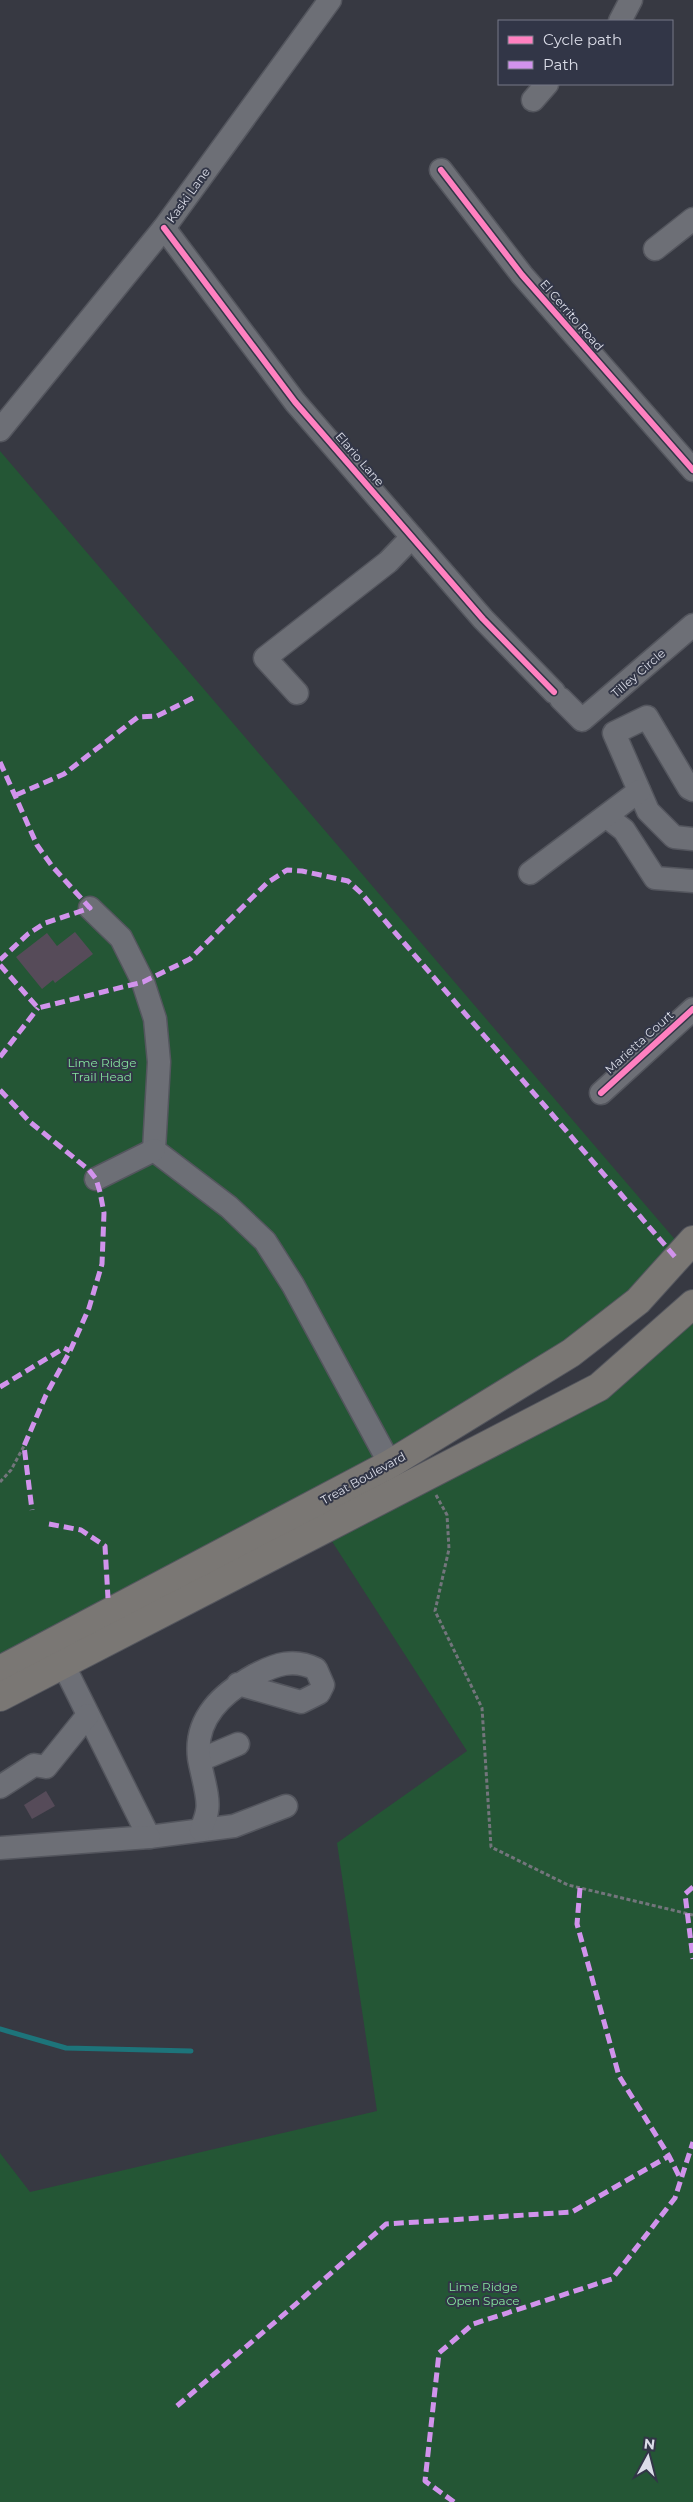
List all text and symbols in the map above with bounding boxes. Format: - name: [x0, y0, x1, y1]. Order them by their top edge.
- legend: [498, 20, 673, 85]
- text: Cycle path: [543, 30, 622, 49]
- text: Path: [543, 55, 579, 74]
- street label: Kaski Lane: [163, 165, 213, 225]
- street label: El Cerrito Road: [537, 276, 607, 354]
- street label: Elario Lane: [333, 429, 387, 489]
- street label: Tilley Circle: [608, 645, 668, 701]
- street label: Marietta Court: [602, 1007, 676, 1077]
- park label: Lime Ridge Trail Head: [68, 1055, 136, 1084]
- street label: Treat Boulevard: [318, 1448, 408, 1508]
- park label: Lime Ridge Open Space: [446, 2279, 520, 2308]
- north arrow: [623, 2432, 673, 2482]
- text: N: [643, 2434, 656, 2454]

